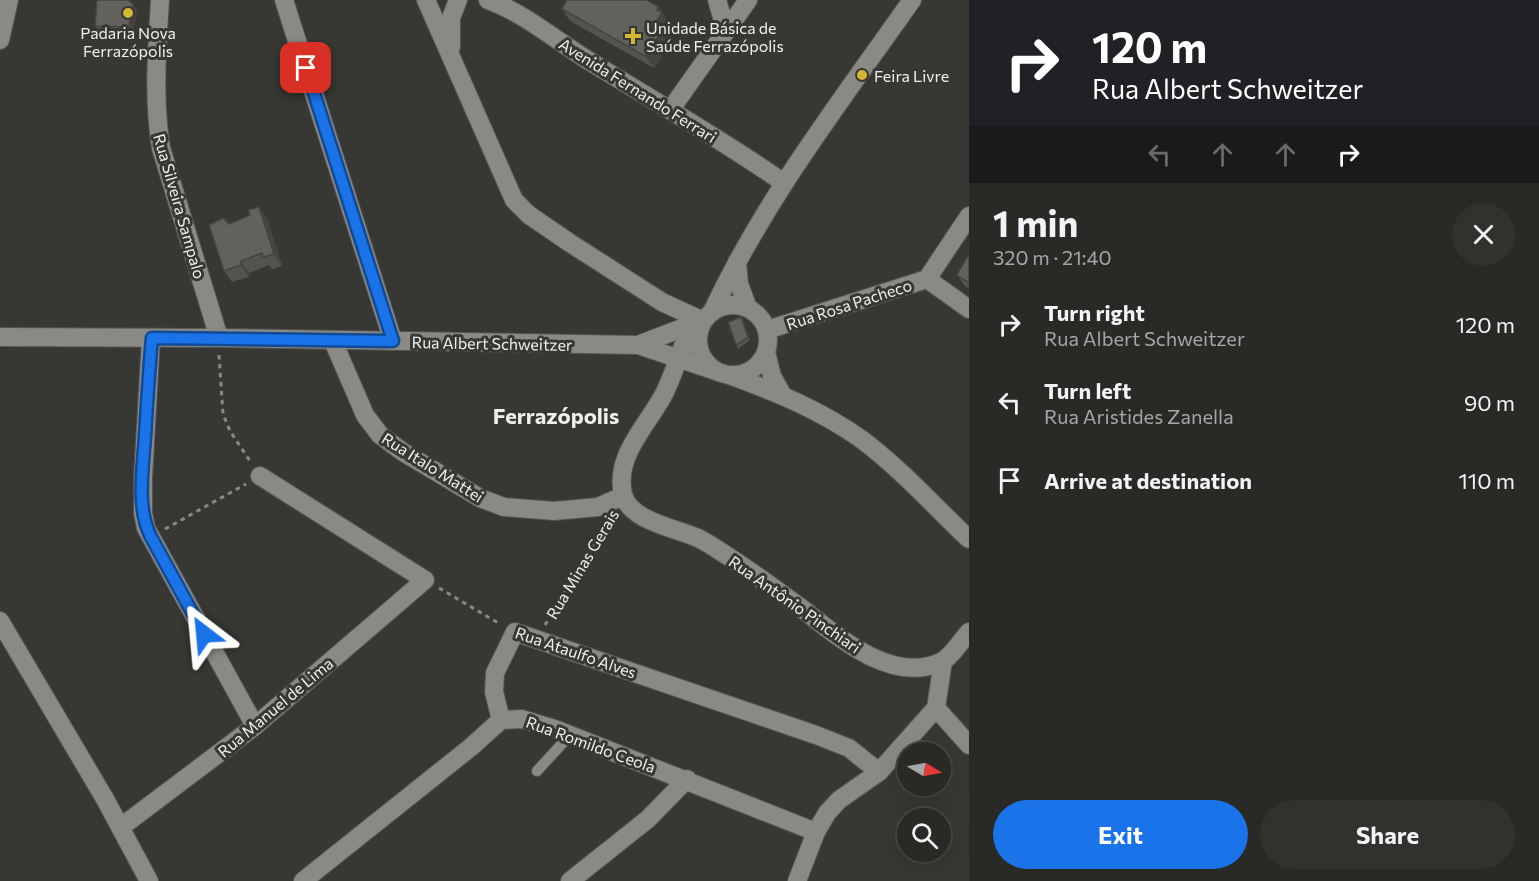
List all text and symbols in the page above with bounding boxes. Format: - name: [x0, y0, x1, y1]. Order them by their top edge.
- marker: Padaria Nova Ferrazópolis: [121, 6, 135, 20]
- place label: Unidade Básica de Saúde Ferrazópolis: [646, 18, 784, 55]
- text: 120 m: [1092, 20, 1207, 72]
- place label: Padaria Nova Ferrazópolis: [80, 23, 176, 60]
- icon: right: [993, 24, 1071, 102]
- marker: Unidade Básica de Saúde Ferrazópolis: [624, 27, 642, 45]
- street label: Avenida Fernando Ferrari: [556, 34, 720, 146]
- pin: [280, 42, 331, 93]
- icon: arrive: [289, 51, 322, 84]
- place label: Feira Livre: [874, 66, 949, 85]
- marker: Feira Livre: [855, 68, 869, 82]
- text: Rua Albert Schweitzer: [1092, 72, 1363, 105]
- street label: Rua Silveira Sampalo: [150, 131, 210, 281]
- icon: left: [1143, 138, 1176, 171]
- icon: ahead: [1206, 138, 1239, 171]
- icon: ahead: [1269, 138, 1302, 171]
- icon: right: [1332, 138, 1365, 171]
- text: 1 min: [993, 200, 1078, 244]
- button: close: [1452, 203, 1515, 266]
- text: 320 m · 21:40: [993, 245, 1112, 269]
- street label: Rua Rosa Pacheco: [784, 275, 914, 333]
- text: Turn right: [1044, 299, 1145, 326]
- icon: right: [993, 308, 1026, 341]
- text: 120 m: [1456, 311, 1515, 338]
- text: Rua Albert Schweitzer: [1044, 326, 1245, 350]
- street label: Rua Albert Schweitzer: [411, 332, 573, 354]
- text: Turn left: [1044, 377, 1131, 404]
- icon: left: [993, 386, 1026, 419]
- text: 90 m: [1464, 389, 1515, 416]
- district label: Ferrazópolis: [493, 402, 619, 429]
- text: Rua Aristides Zanella: [1044, 404, 1234, 428]
- street label: Rua Italo Mattei: [379, 428, 487, 506]
- icon: arrive: [993, 464, 1026, 497]
- text: Arrive at destination: [1044, 467, 1252, 494]
- text: 110 m: [1458, 467, 1515, 494]
- street label: Rua Minas Gerais: [542, 506, 622, 622]
- street label: Rua Antônio Pinchiari: [725, 551, 865, 657]
- position arrow: [172, 602, 236, 666]
- street label: Rua Ataulfo Alves: [513, 622, 639, 682]
- street label: Rua Manuel de Lima: [214, 653, 336, 761]
- street label: Rua Romildo Ceola: [524, 712, 658, 776]
- north arrow: [897, 742, 951, 796]
- map controls: [897, 742, 951, 862]
- button: Exit: [993, 800, 1248, 869]
- button: Share: [1260, 800, 1515, 869]
- button: search: [897, 808, 951, 862]

